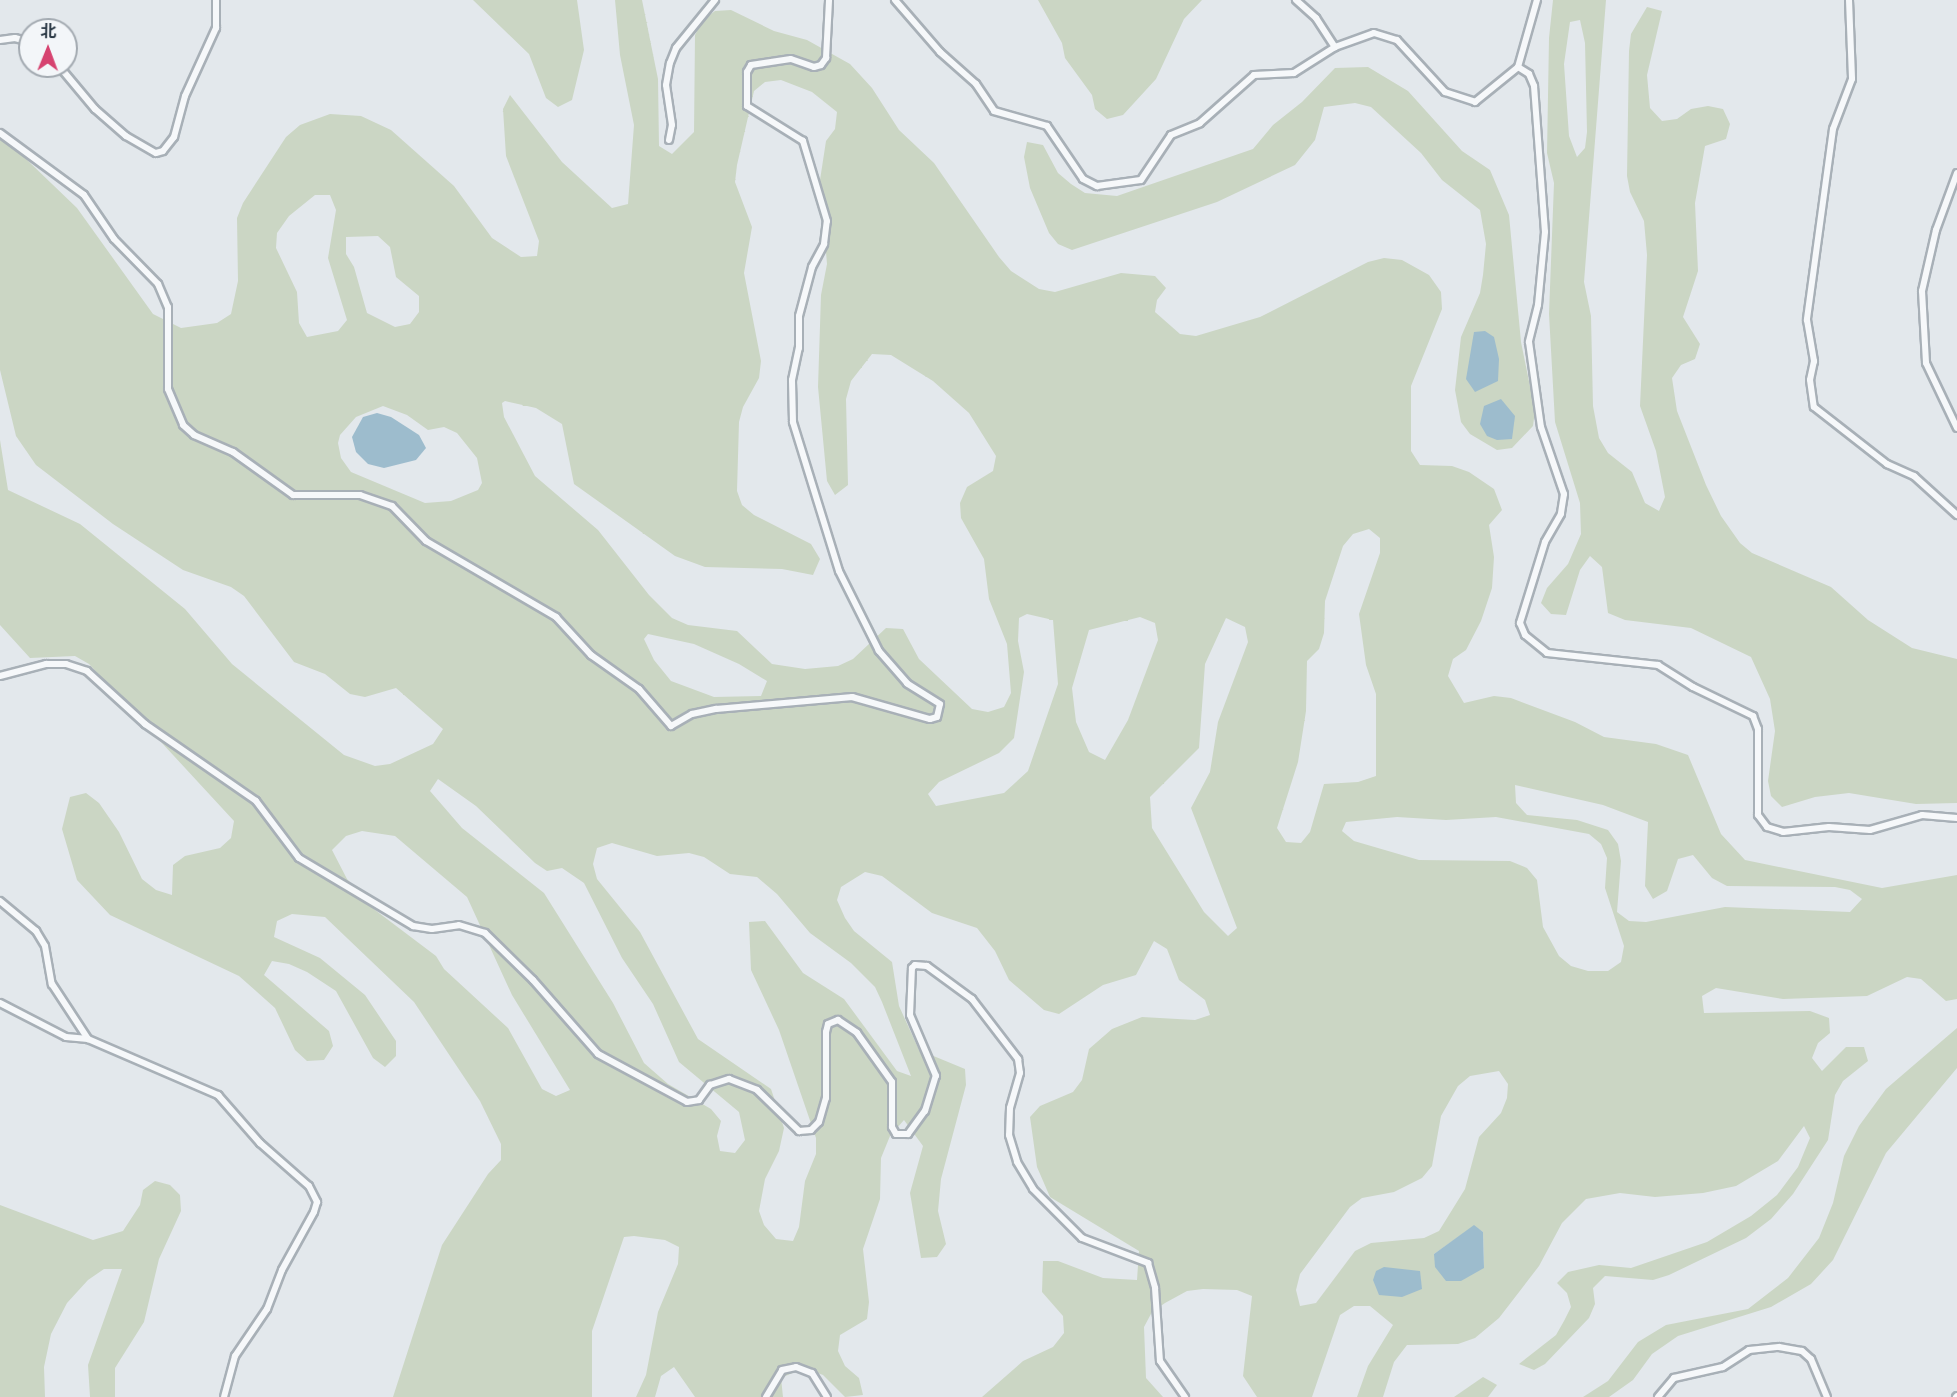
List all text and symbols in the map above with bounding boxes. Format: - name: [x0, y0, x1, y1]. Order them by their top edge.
- north arrow: [18, 18, 78, 78]
- text: 北: [40, 23, 56, 40]

